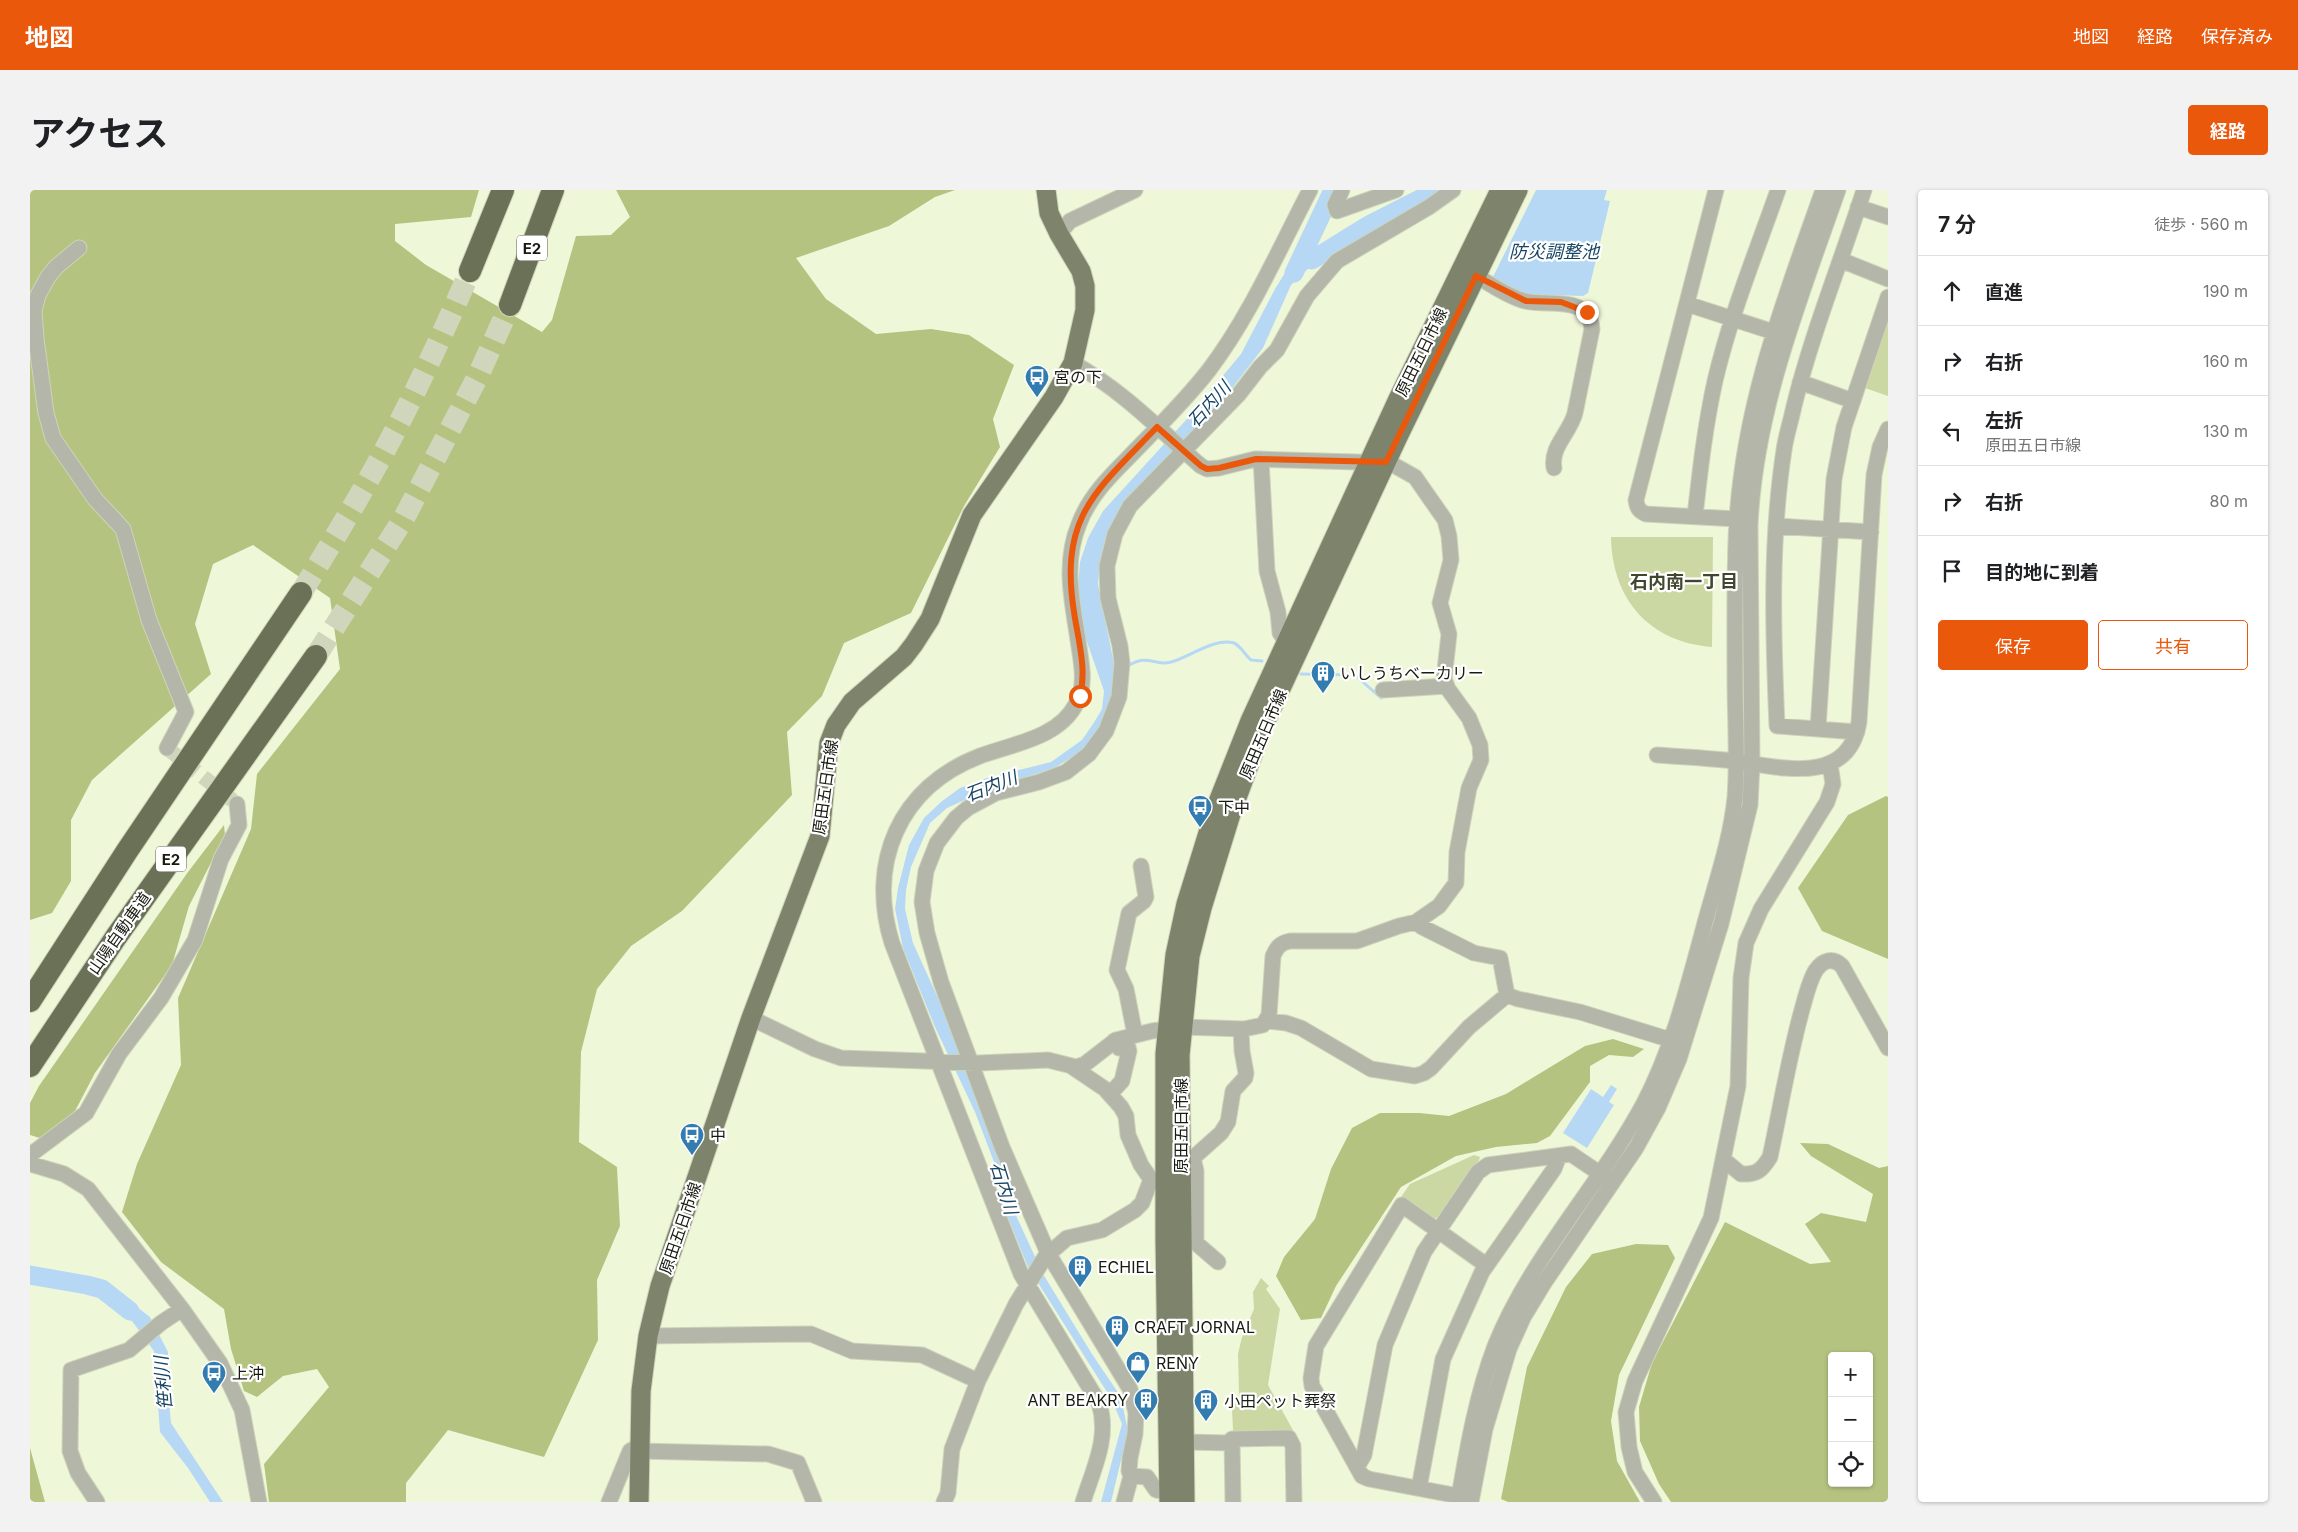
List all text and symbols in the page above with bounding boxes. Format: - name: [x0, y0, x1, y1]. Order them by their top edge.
- text: 地図: [25, 23, 73, 52]
- text: 地図: [2073, 26, 2109, 47]
- text: 経路: [2137, 26, 2173, 47]
- text: 保存済み: [2201, 26, 2273, 47]
- button: 経路: [2188, 105, 2268, 155]
- text: アクセス: [30, 112, 168, 154]
- text: 7 分: [1938, 212, 1976, 237]
- text: 徒歩 · 560 m: [2154, 214, 2248, 234]
- road number: E2: [517, 236, 547, 260]
- water label: 防災調整池: [1509, 241, 1601, 262]
- icon: ahead: [1938, 277, 1966, 305]
- text: 直進: [1985, 281, 2023, 304]
- text: 190 m: [2203, 281, 2248, 301]
- route end: [1576, 301, 1599, 324]
- street label: 原田五日市線: [1391, 304, 1451, 400]
- icon: right: [1938, 347, 1966, 375]
- text: 右折: [1985, 351, 2023, 374]
- text: 160 m: [2203, 351, 2248, 371]
- bus stop icon: 宮の下: [1024, 364, 1050, 398]
- place label: 宮の下: [1054, 367, 1102, 387]
- water label: 石内川: [1183, 375, 1236, 431]
- text: 左折: [1985, 409, 2023, 432]
- icon: left: [1938, 417, 1966, 445]
- text: 130 m: [2203, 421, 2248, 441]
- text: 原田五日市線: [1985, 435, 2081, 455]
- icon: right: [1938, 487, 1966, 515]
- text: 右折: [1985, 491, 2023, 514]
- text: 80 m: [2209, 491, 2248, 511]
- icon: arrive: [1938, 557, 1966, 585]
- text: 目的地に到着: [1985, 561, 2099, 584]
- district label: 石内南一丁目: [1630, 571, 1738, 592]
- button: 保存: [1938, 620, 2088, 670]
- button: 共有: [2098, 620, 2248, 670]
- building icon: いしうちベーカリー: [1310, 660, 1336, 694]
- place label: いしうちベーカリー: [1340, 663, 1484, 683]
- route start: [1069, 685, 1092, 708]
- street label: 原田五日市線: [1235, 686, 1291, 782]
- street label: 原田五日市線: [808, 738, 842, 836]
- water label: 石内川: [962, 766, 1022, 805]
- bus stop icon: 下中: [1187, 794, 1213, 828]
- place label: 下中: [1218, 797, 1250, 817]
- road number: E2: [156, 846, 186, 872]
- street label: 山陽自動車道: [83, 888, 155, 978]
- street label: 原田五日市線: [1171, 1078, 1191, 1174]
- bus stop icon: 中: [679, 1122, 705, 1156]
- place label: 中: [710, 1125, 726, 1145]
- water label: 石内川: [986, 1159, 1023, 1219]
- street label: 原田五日市線: [655, 1179, 705, 1277]
- building icon: ECHIEL: [1067, 1254, 1093, 1288]
- place label: ECHIEL: [1098, 1257, 1154, 1277]
- building icon: CRAFT JORNAL: [1104, 1314, 1130, 1348]
- place label: CRAFT JORNAL: [1134, 1317, 1255, 1337]
- shop icon: RENY: [1125, 1350, 1151, 1384]
- map controls: [1828, 1352, 1873, 1487]
- button: +: [1828, 1352, 1873, 1397]
- water label: 笹利川: [150, 1353, 176, 1411]
- place label: RENY: [1156, 1353, 1199, 1373]
- bus stop icon: 上沖: [201, 1360, 227, 1394]
- place label: 上沖: [232, 1363, 264, 1383]
- building icon: ANT BEAKRY: [1133, 1387, 1159, 1421]
- building icon: 小田ペット葬祭: [1193, 1388, 1219, 1422]
- place label: ANT BEAKRY: [1027, 1390, 1128, 1410]
- place label: 小田ペット葬祭: [1224, 1391, 1336, 1411]
- button: −: [1828, 1397, 1873, 1442]
- button: locate: [1828, 1442, 1873, 1487]

